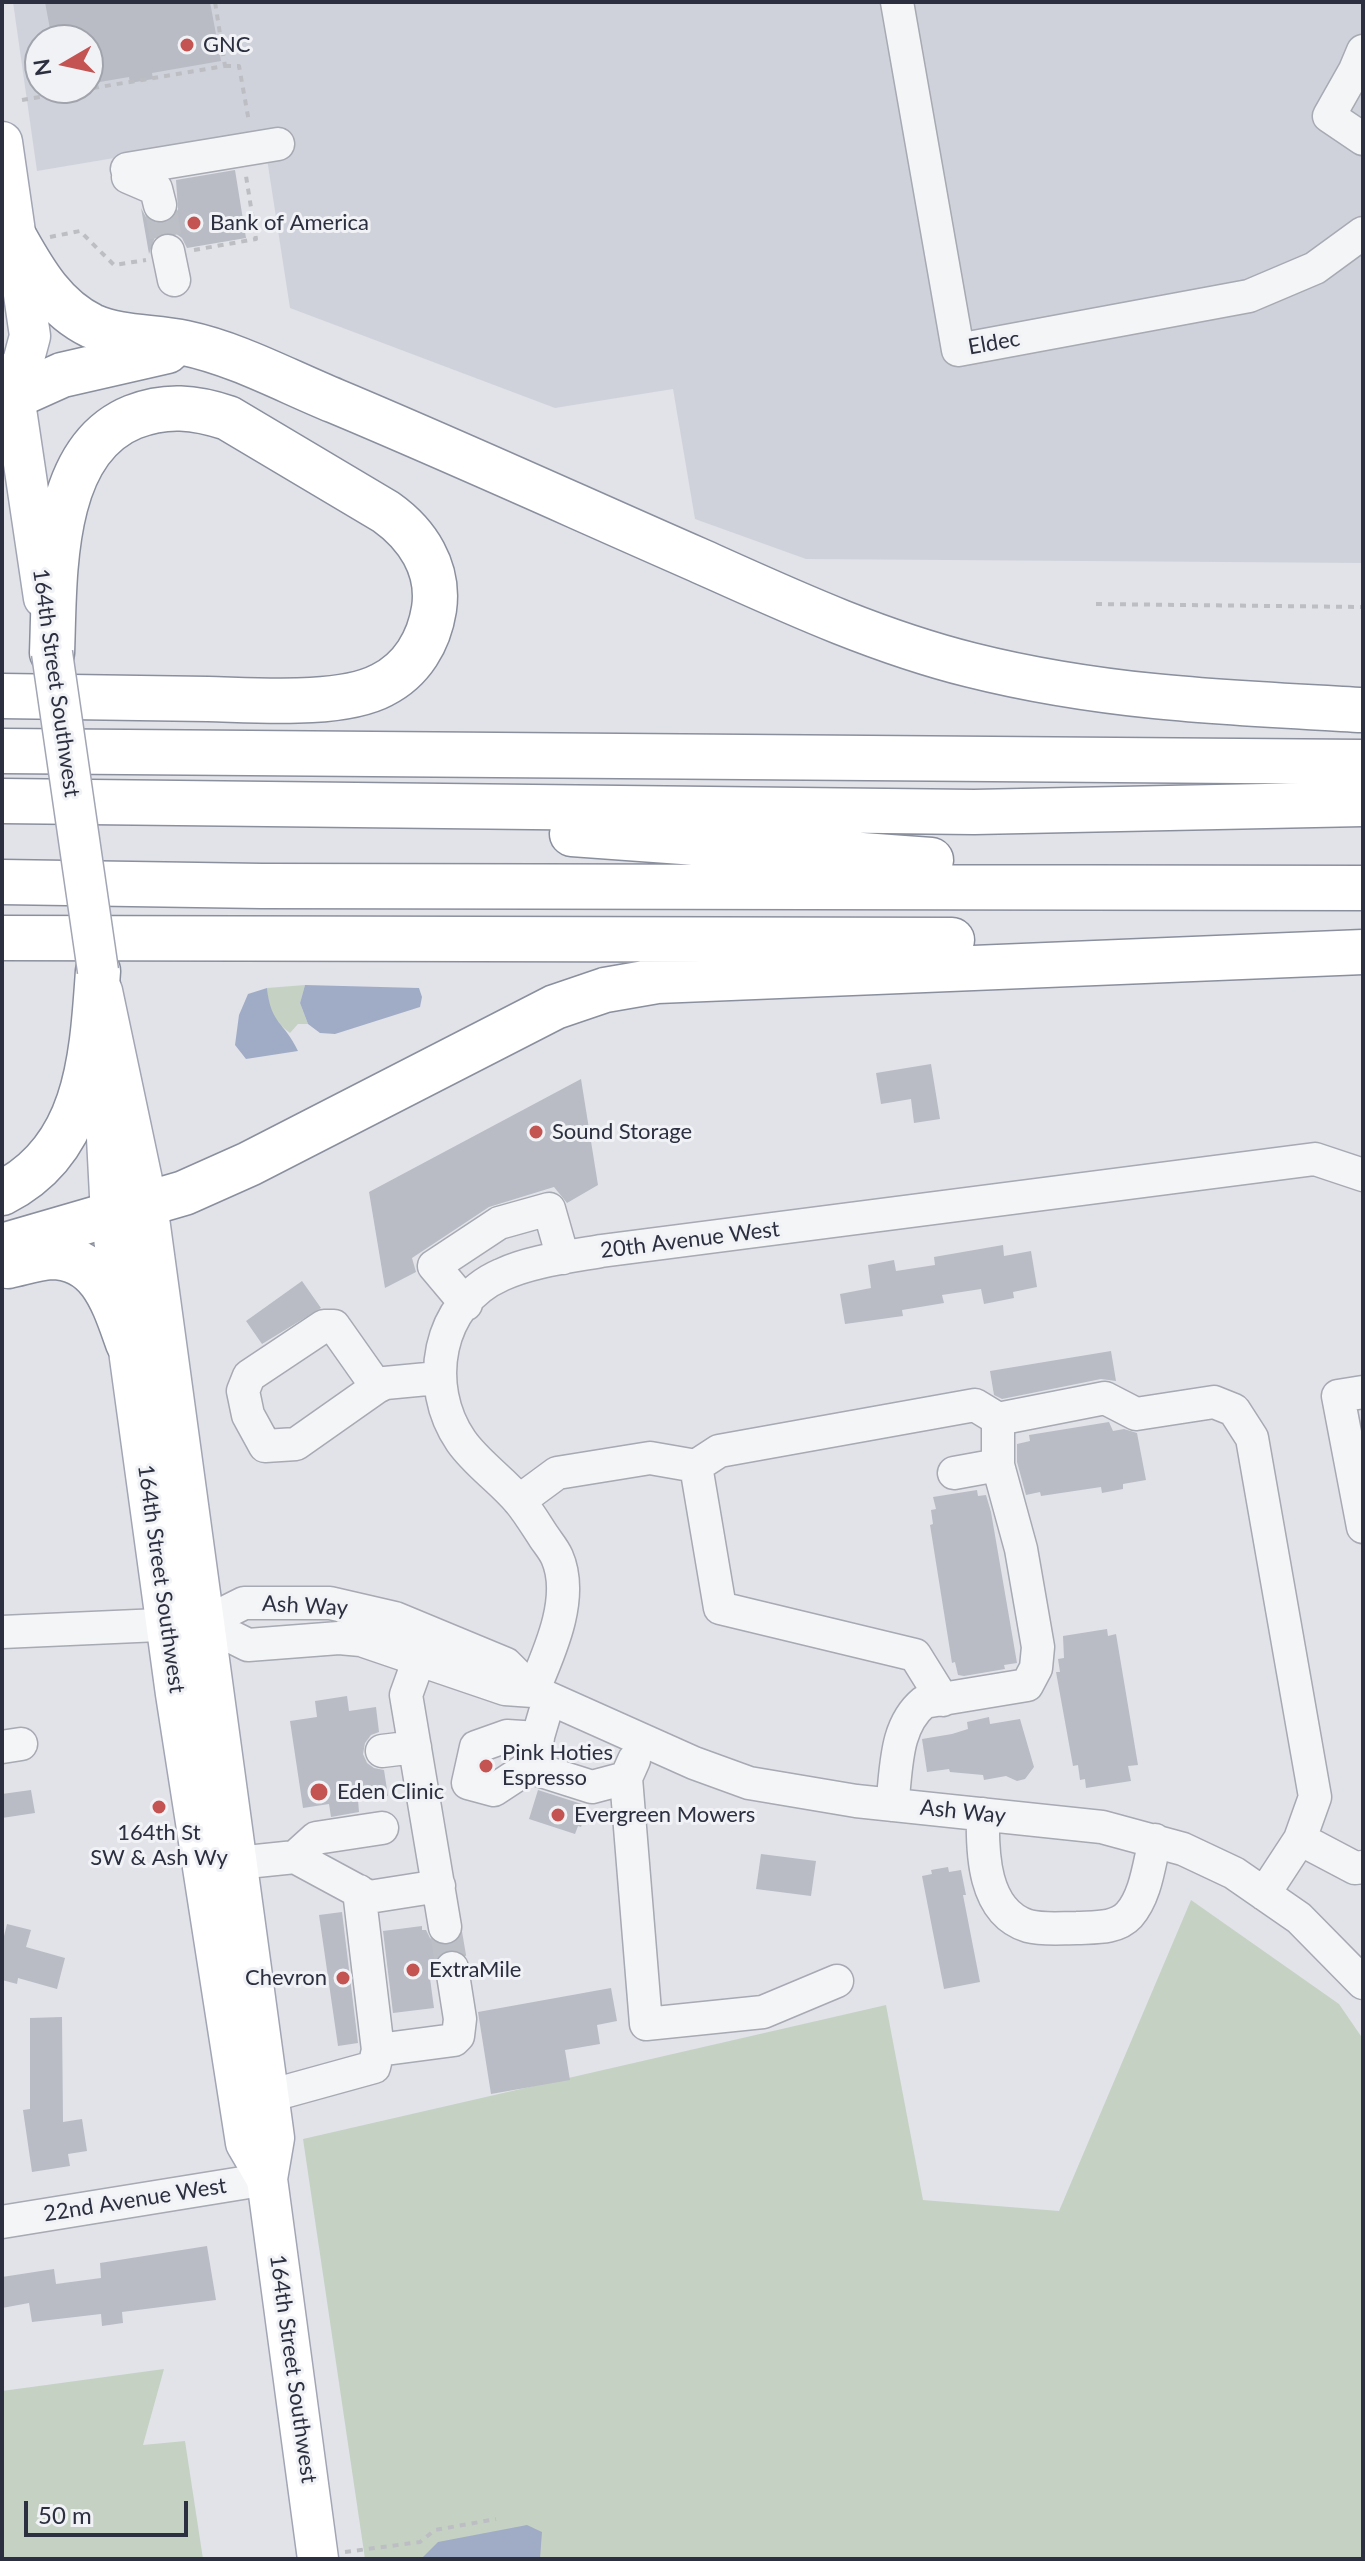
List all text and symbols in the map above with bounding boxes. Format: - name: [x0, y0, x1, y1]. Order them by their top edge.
- north arrow: [24, 24, 104, 104]
- place label: GNC: [203, 32, 251, 58]
- marker: GNC: [178, 36, 196, 54]
- text: N: [27, 57, 56, 78]
- place label: Bank of America: [210, 210, 369, 236]
- marker: Bank of America: [185, 214, 203, 232]
- street label: Eldec: [966, 325, 1022, 361]
- street label: 164th Street Southwest: [27, 567, 85, 799]
- place label: Sound Storage: [552, 1119, 692, 1145]
- marker: Sound Storage: [527, 1123, 545, 1141]
- street label: 20th Avenue West: [599, 1216, 781, 1264]
- street label: 164th Street Southwest: [132, 1463, 190, 1695]
- street label: Ash Way: [261, 1591, 349, 1621]
- place label: Pink Hoties Espresso: [502, 1740, 613, 1792]
- marker: Pink Hoties Espresso: [477, 1757, 495, 1775]
- place label: Eden Clinic: [337, 1779, 444, 1805]
- marker: Eden Clinic: [308, 1781, 330, 1803]
- street label: Ash Way: [919, 1794, 1007, 1830]
- marker: 164th St SW & Ash Wy: [150, 1798, 168, 1816]
- place label: Evergreen Mowers: [574, 1802, 755, 1828]
- marker: Evergreen Mowers: [549, 1806, 567, 1824]
- place label: 164th St SW & Ash Wy: [90, 1820, 228, 1872]
- place label: ExtraMile: [429, 1957, 521, 1983]
- marker: ExtraMile: [404, 1961, 422, 1979]
- place label: Chevron: [245, 1965, 327, 1991]
- marker: Chevron: [334, 1969, 352, 1987]
- street label: 22nd Avenue West: [42, 2173, 228, 2227]
- street label: 164th Street Southwest: [264, 2253, 322, 2485]
- scale bar: [28, 2485, 192, 2535]
- text: 50 m: [38, 2500, 92, 2529]

